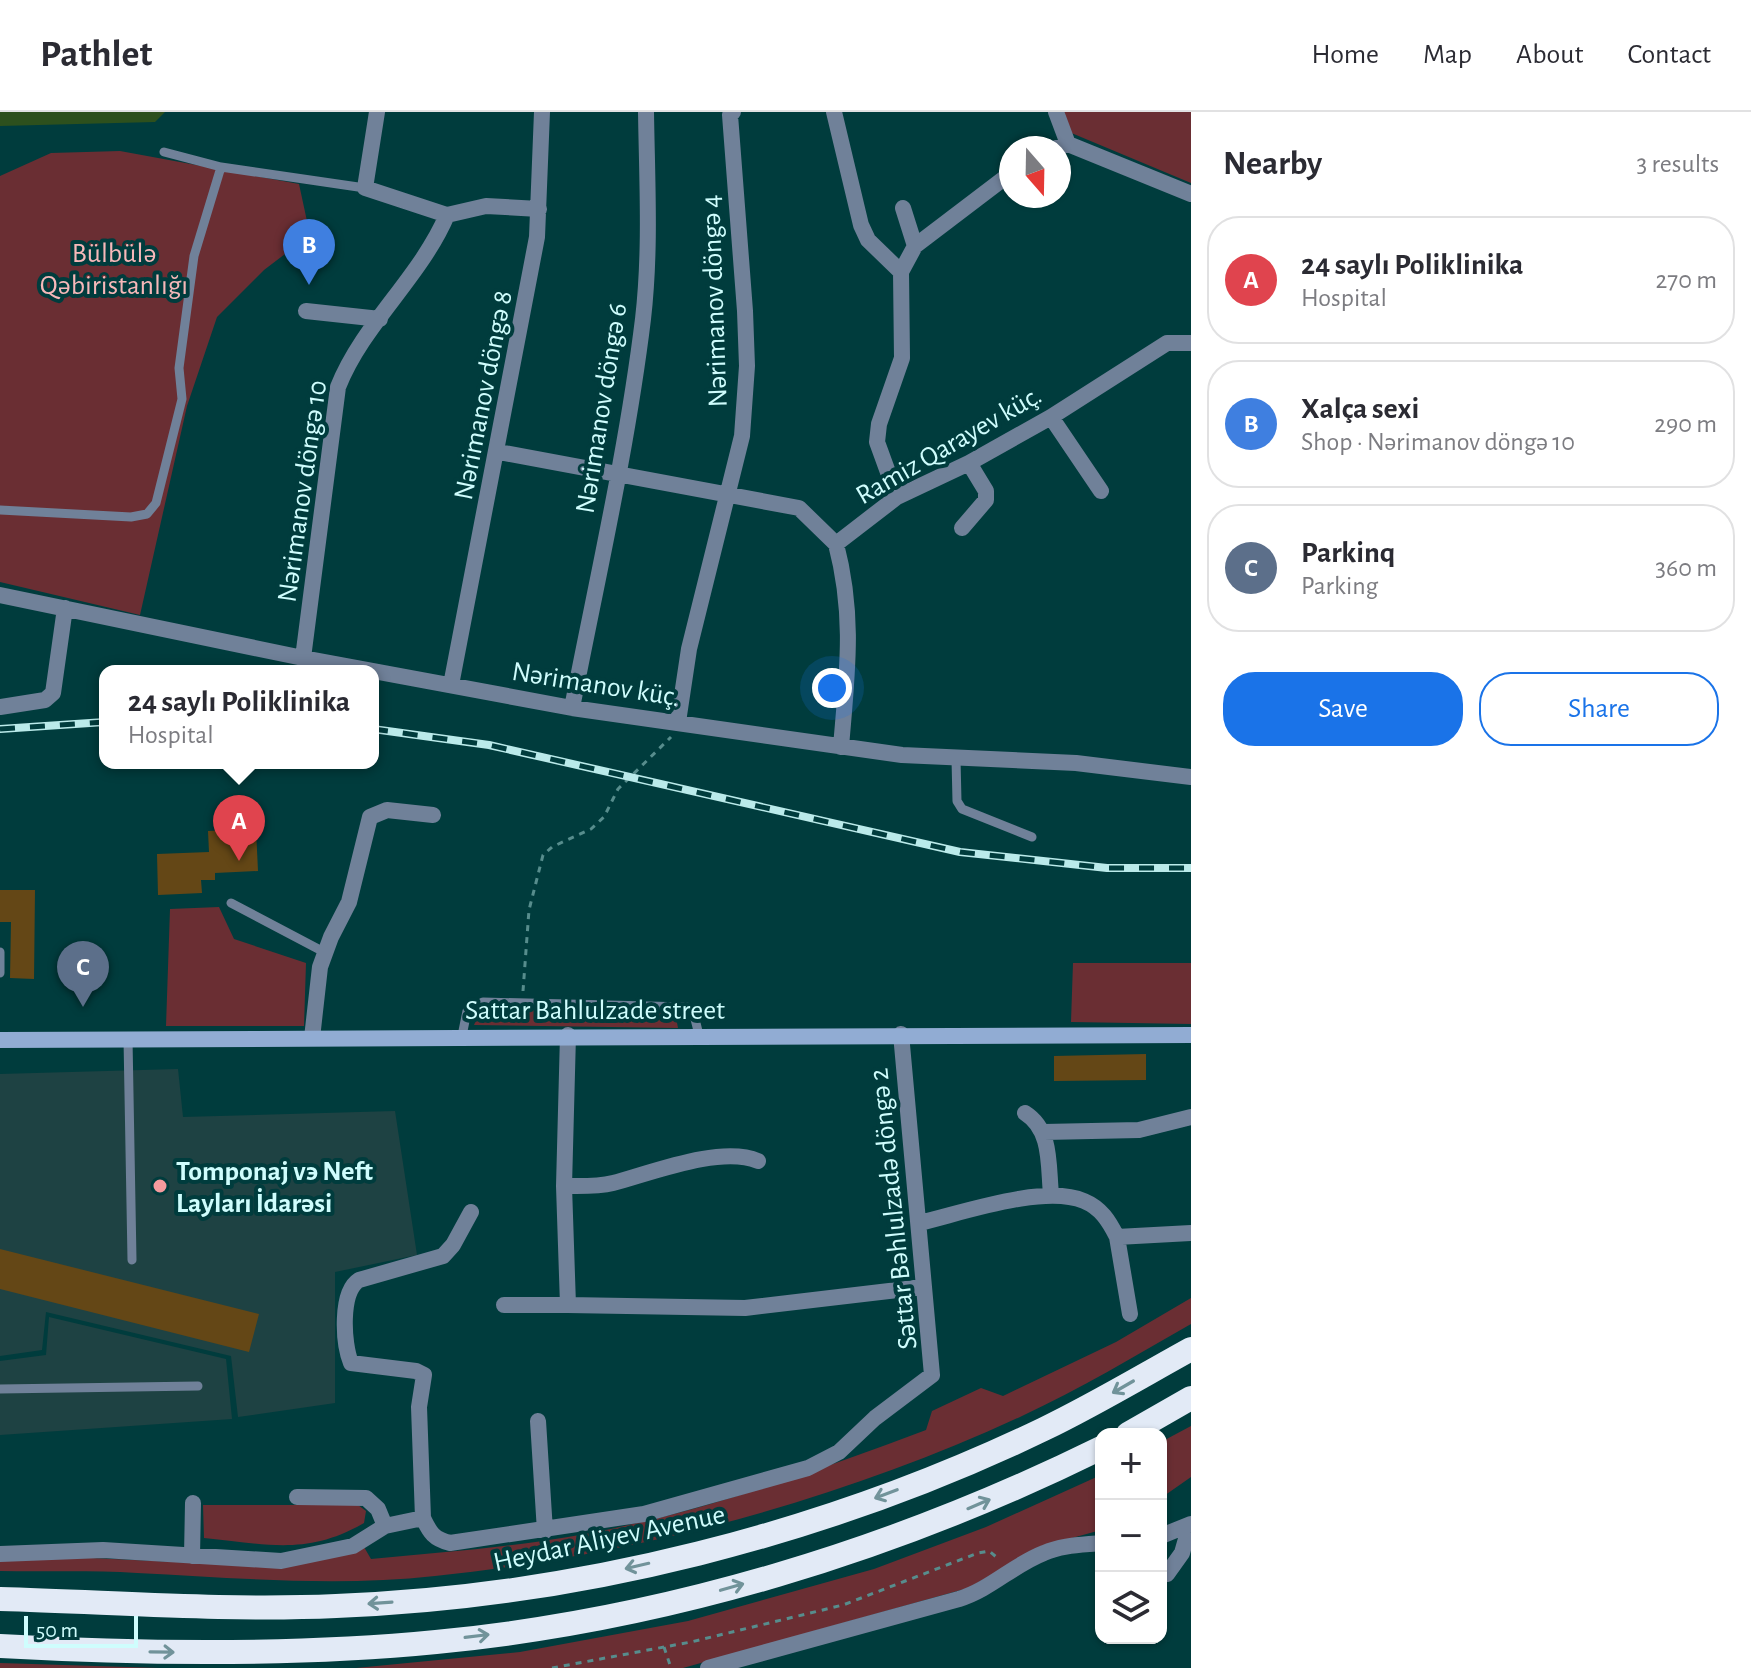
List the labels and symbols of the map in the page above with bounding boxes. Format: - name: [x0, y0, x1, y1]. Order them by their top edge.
- north arrow: [999, 136, 1071, 208]
- street label: Nərimanov döngə 4: [697, 194, 733, 408]
- pin: B: [283, 219, 335, 285]
- park label: Bülbülə Qəbiristanlığı: [40, 240, 188, 300]
- street label: Nərimanov döngə 8: [450, 288, 518, 503]
- street label: Nərimanov döngə 6: [572, 301, 632, 516]
- street label: Nərimanov döngə 10: [274, 378, 332, 604]
- street label: Ramiz Qarayev küç.: [851, 381, 1047, 510]
- street label: Nərimanov küç.: [510, 658, 682, 712]
- your location: [812, 668, 852, 708]
- pin: A: [213, 795, 265, 861]
- pin: C: [57, 941, 109, 1007]
- street label: Sattar Bahlulzade street: [465, 997, 725, 1025]
- street label: Səttar Bəhlulzadə döngə 2: [865, 1067, 923, 1351]
- place label: Tomponaj vэ Neft Layları İdarəsi: [176, 1158, 374, 1218]
- marker: Tomponaj vэ Neft Layları İdarəsi: [151, 1177, 169, 1195]
- one-way arrow: [1112, 1379, 1135, 1395]
- one-way arrow: [874, 1488, 899, 1502]
- one-way arrow: [966, 1496, 990, 1511]
- street label: Heydar Aliyev Avenue: [491, 1501, 728, 1577]
- one-way arrow: [624, 1559, 650, 1574]
- one-way arrow: [719, 1579, 745, 1594]
- one-way arrow: [367, 1596, 394, 1611]
- scale bar: [24, 1612, 138, 1648]
- one-way arrow: [463, 1629, 490, 1644]
- one-way arrow: [148, 1644, 175, 1660]

